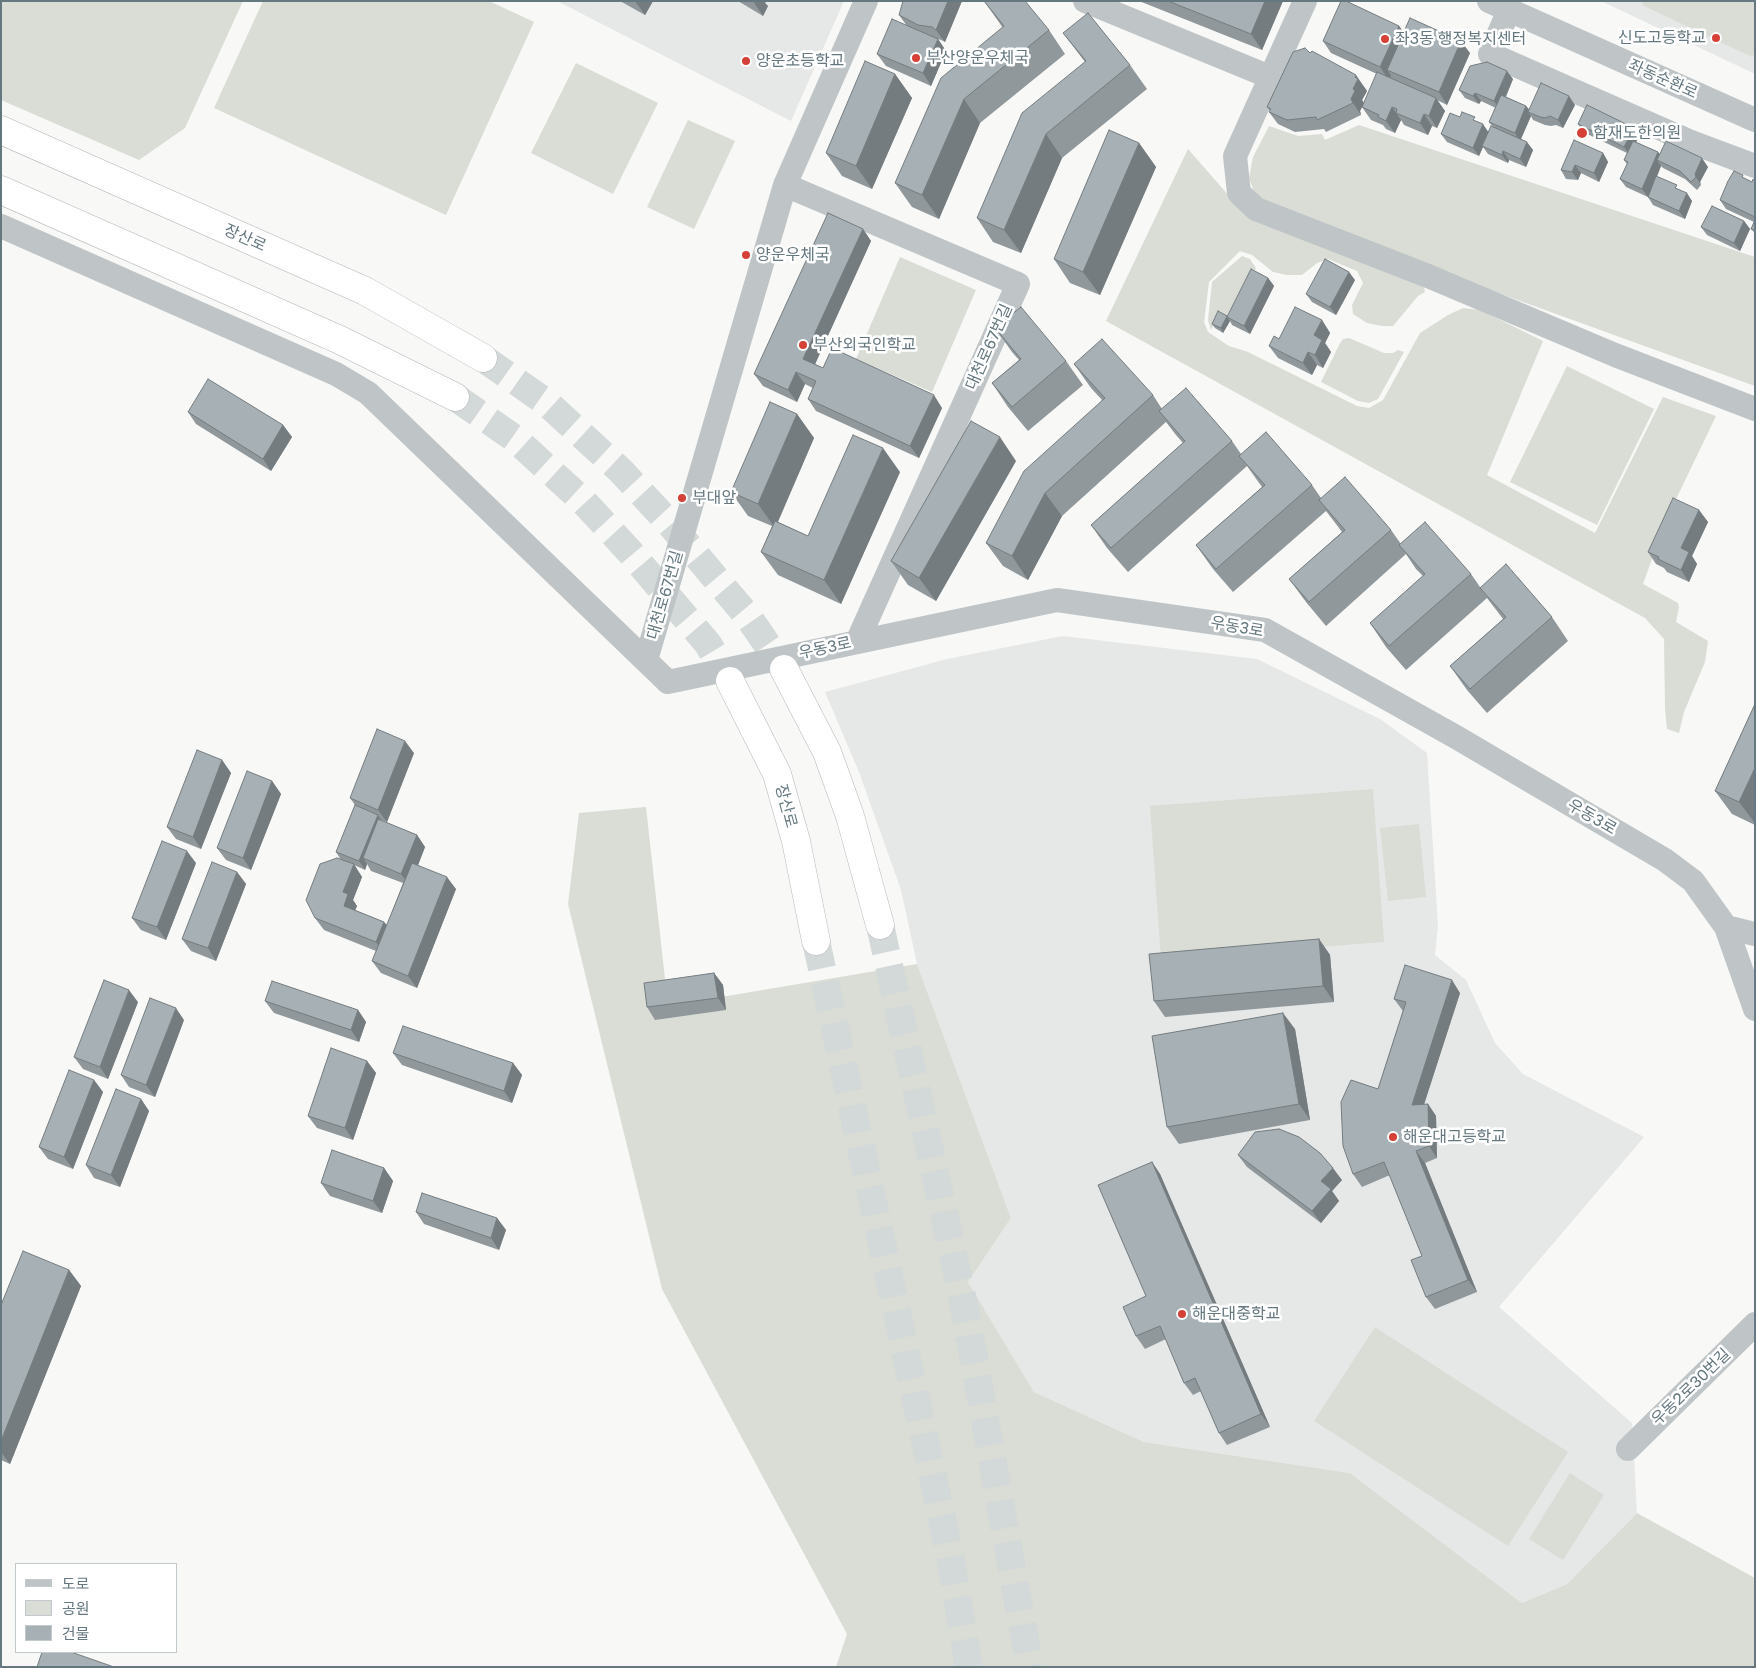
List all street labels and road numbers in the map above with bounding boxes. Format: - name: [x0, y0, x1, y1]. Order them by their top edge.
- street label: 좌동순환로: [1625, 55, 1701, 103]
- street label: 장산로: [221, 220, 269, 256]
- street label: 대천로67번길: [962, 301, 1016, 393]
- street label: 대천로67번길: [643, 548, 687, 642]
- street label: 우동3로: [1209, 613, 1265, 641]
- street label: 우동3로: [797, 633, 853, 663]
- street label: 장산로: [771, 782, 801, 830]
- street label: 우동3로: [1564, 795, 1620, 839]
- street label: 우동2로30번길: [1648, 1345, 1734, 1429]

